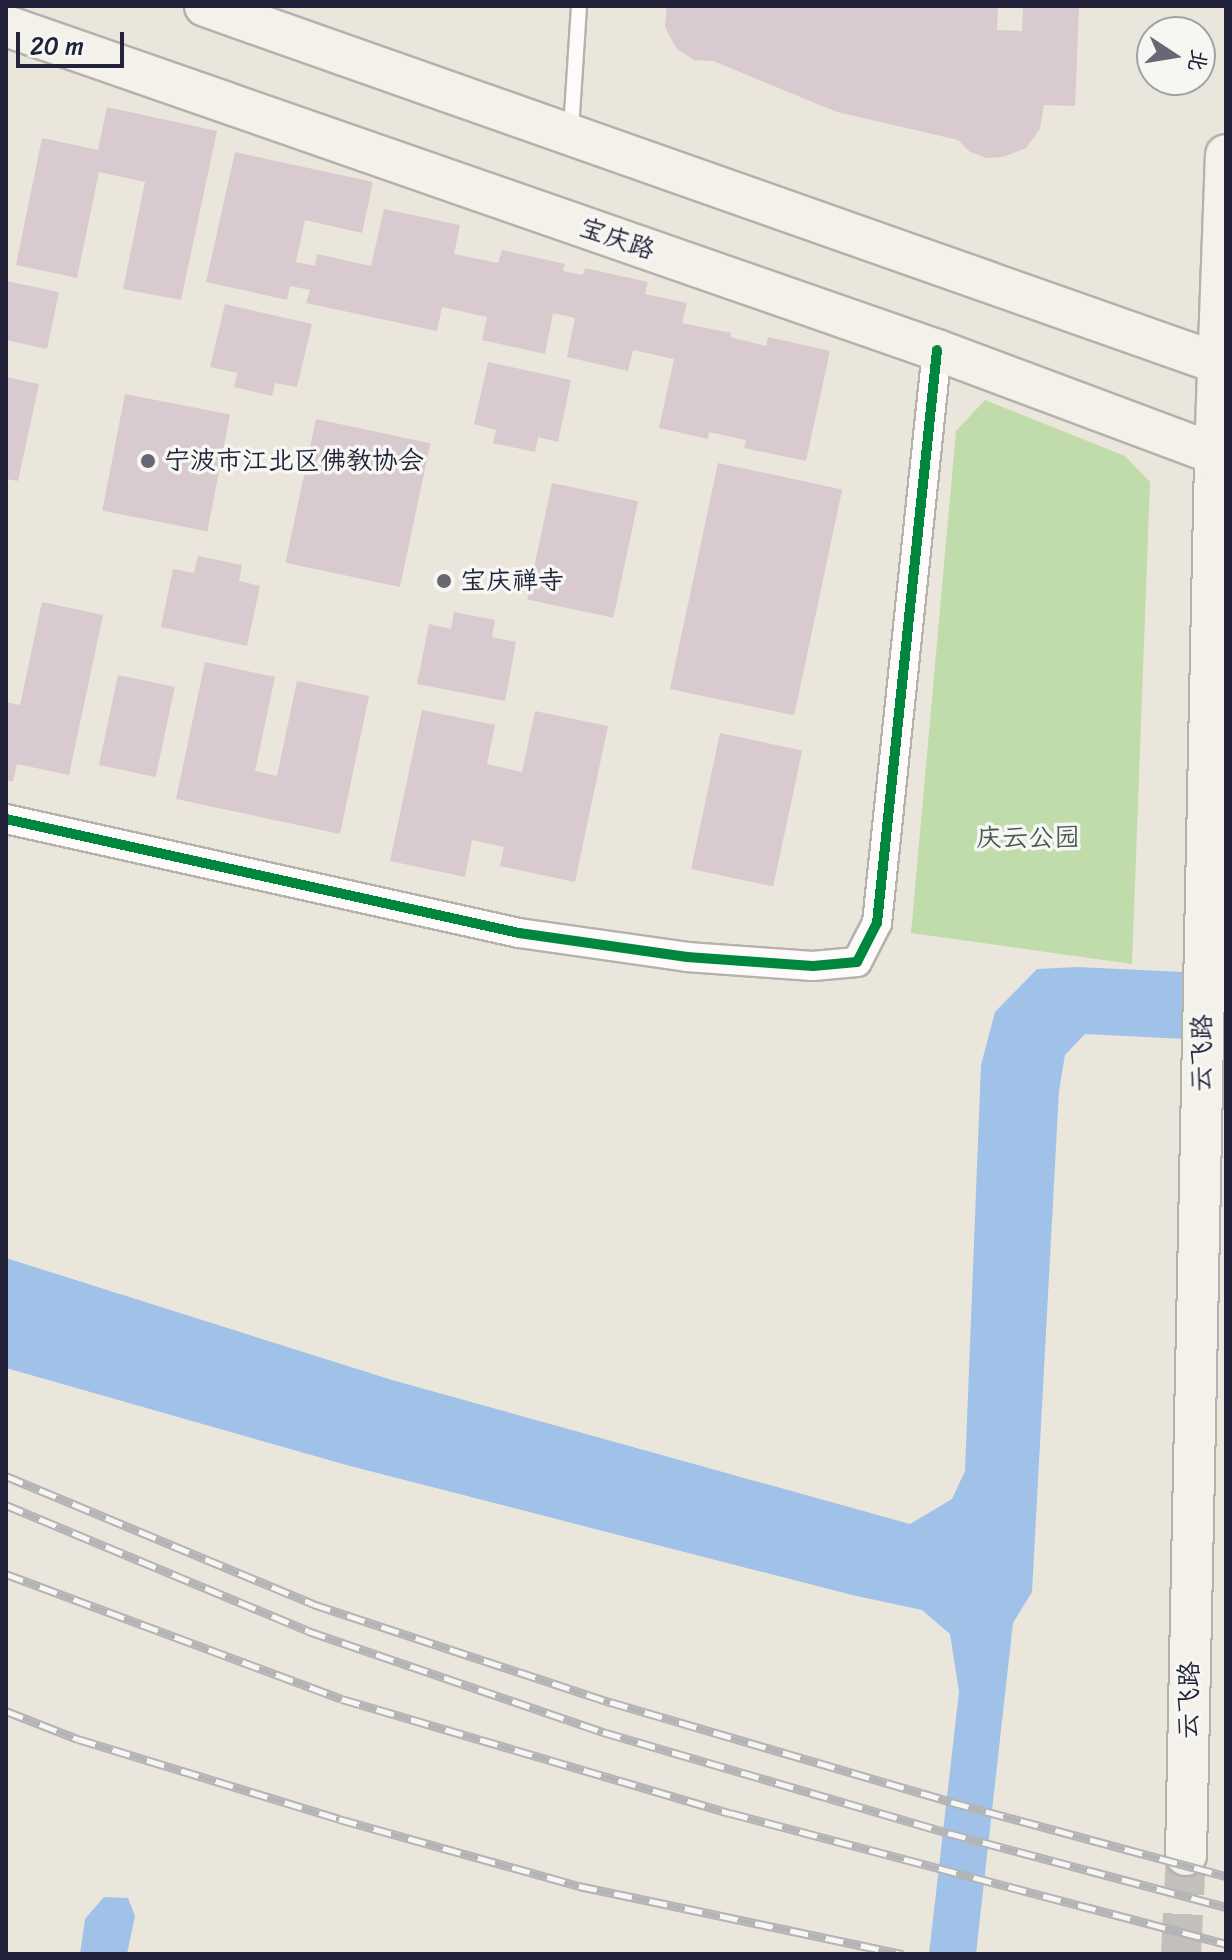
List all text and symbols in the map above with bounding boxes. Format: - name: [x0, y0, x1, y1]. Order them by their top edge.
- scale bar: [20, 16, 128, 66]
- north arrow: [1136, 16, 1216, 96]
- text: 20 m: [30, 25, 84, 67]
- text: 北: [1177, 46, 1219, 75]
- street label: 宝庆路: [575, 212, 659, 266]
- place label: 宁波市江北区佛教协会: [164, 445, 424, 477]
- marker: 宁波市江北区佛教协会: [139, 452, 157, 470]
- place label: 宝庆禅寺: [460, 565, 564, 597]
- marker: 宝庆禅寺: [435, 572, 453, 590]
- park label: 庆云公园: [976, 822, 1080, 854]
- street label: 云飞路: [1186, 1014, 1218, 1092]
- street label: 云飞路: [1173, 1661, 1205, 1739]

